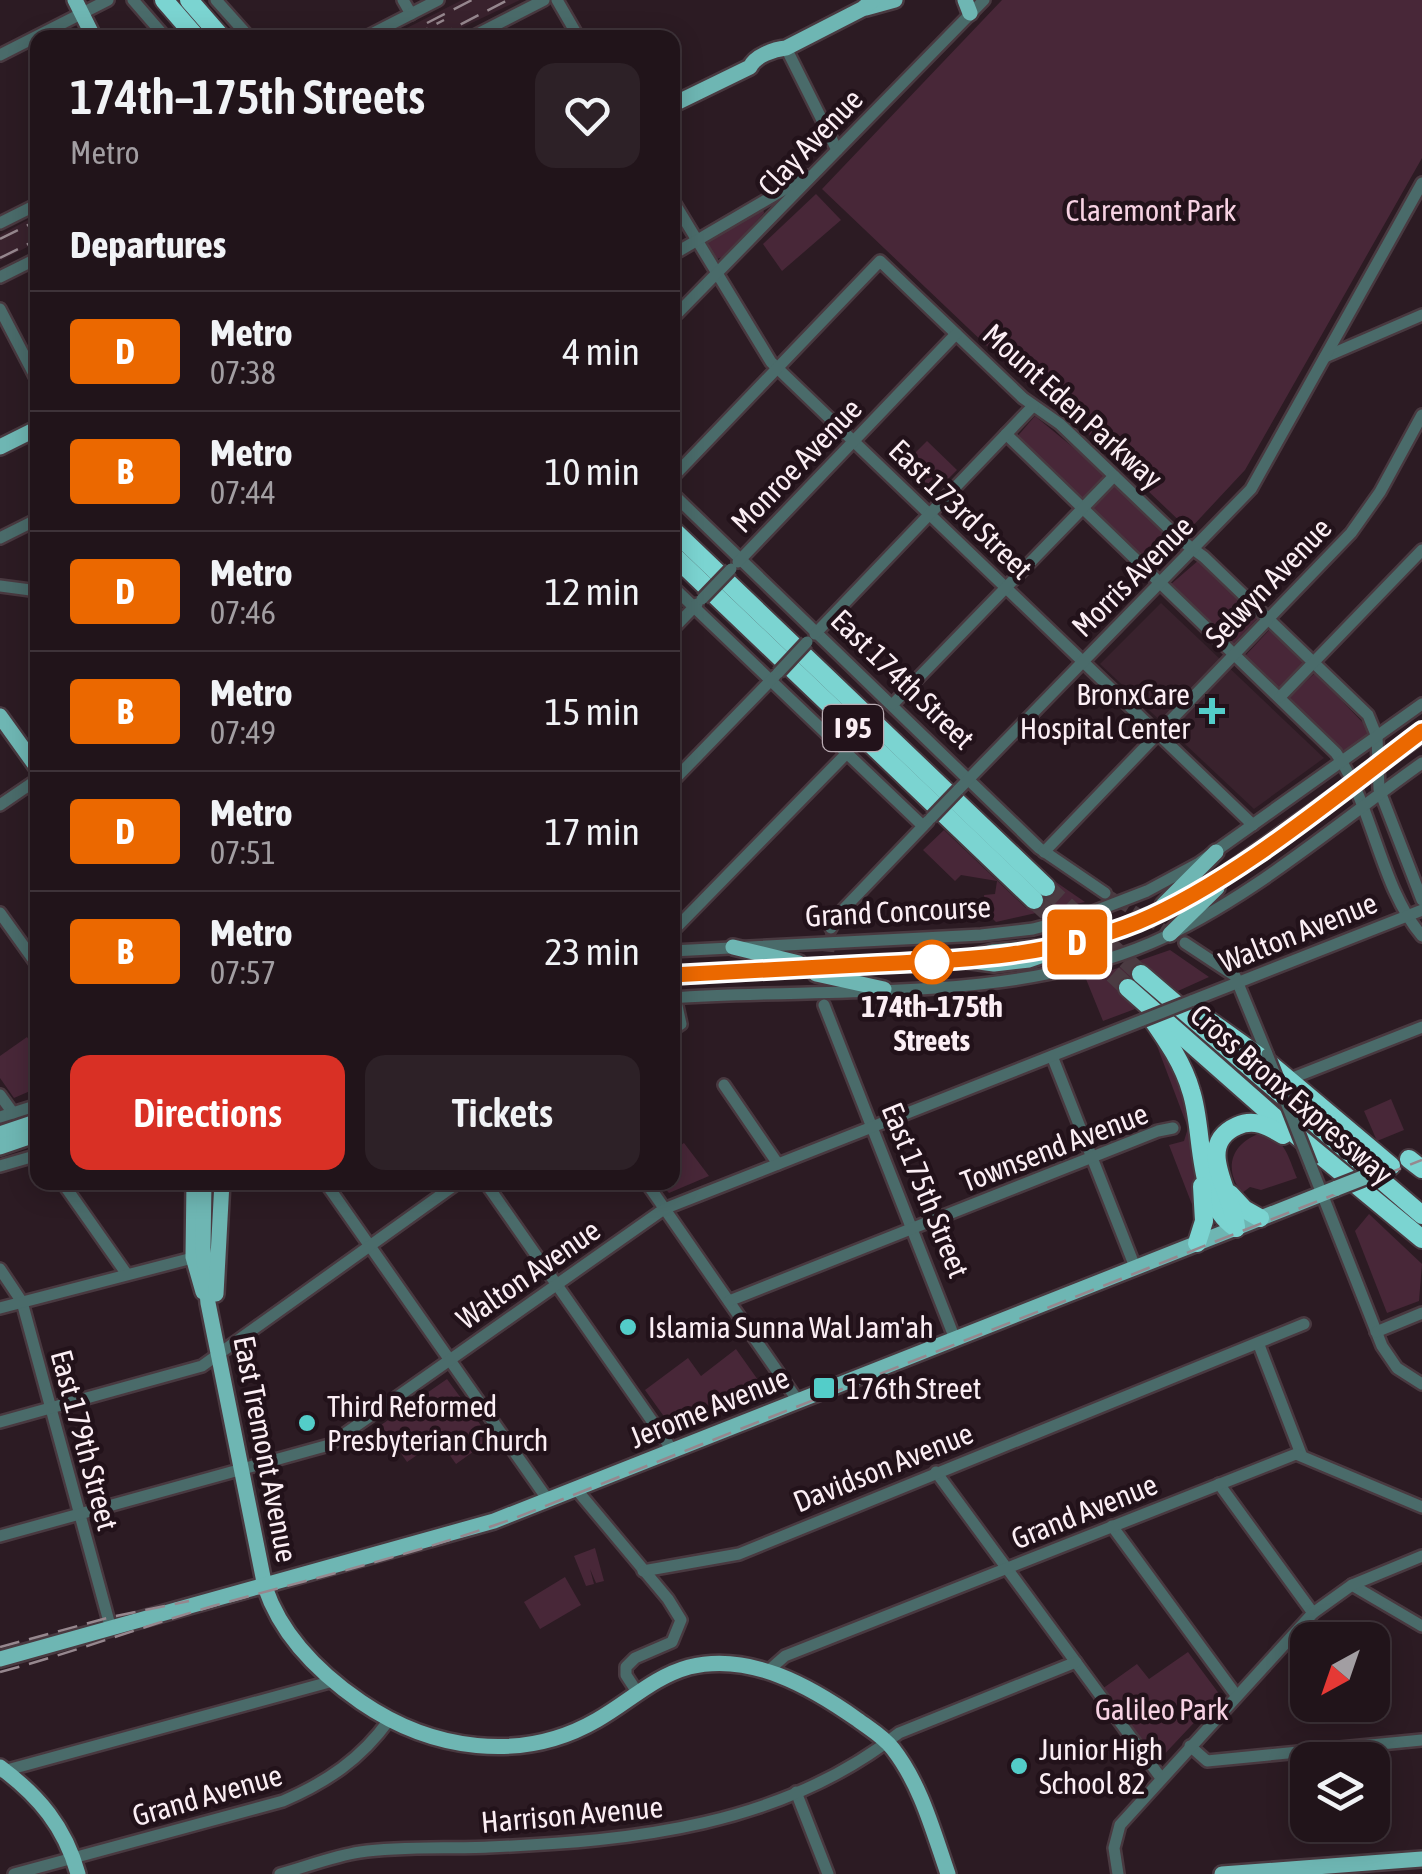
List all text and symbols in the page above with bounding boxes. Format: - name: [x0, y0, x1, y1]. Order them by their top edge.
- button: heart: [535, 63, 640, 168]
- text: 174th–175th Streets: [70, 69, 425, 124]
- street label: Clay Avenue: [751, 82, 869, 202]
- text: Metro: [70, 134, 140, 171]
- park label: Claremont Park: [1066, 193, 1236, 227]
- text: Departures: [70, 223, 226, 266]
- text: Metro: [210, 311, 293, 354]
- street label: Mount Eden Parkway: [976, 317, 1170, 495]
- text: 4 min: [562, 330, 640, 373]
- text: D: [115, 331, 135, 371]
- text: 07:38: [210, 354, 276, 391]
- street label: Monroe Avenue: [724, 391, 868, 539]
- text: Metro: [210, 431, 293, 474]
- street label: East 173rd Street: [883, 432, 1039, 586]
- text: 10 min: [545, 450, 640, 493]
- text: B: [117, 451, 133, 491]
- text: 07:44: [210, 474, 276, 511]
- street label: Morris Avenue: [1065, 509, 1199, 643]
- street label: Selwyn Avenue: [1198, 511, 1338, 653]
- text: Metro: [210, 551, 293, 594]
- text: 12 min: [545, 570, 640, 613]
- text: D: [115, 571, 135, 611]
- text: 07:46: [210, 594, 276, 631]
- street label: East 174th Street: [824, 602, 982, 756]
- text: Metro: [210, 671, 293, 714]
- place label: BronxCare Hospital Center: [1020, 677, 1191, 745]
- text: 15 min: [545, 690, 640, 733]
- text: B: [117, 691, 133, 731]
- marker: BronxCare Hospital Center: [1199, 698, 1225, 724]
- road number: I 95: [823, 705, 883, 751]
- text: 07:49: [210, 714, 276, 751]
- text: Metro: [210, 791, 293, 834]
- text: 17 min: [545, 810, 640, 853]
- text: D: [115, 811, 135, 851]
- text: 07:51: [210, 834, 276, 871]
- street label: Walton Avenue: [1214, 885, 1382, 979]
- street label: Grand Concourse: [804, 889, 992, 933]
- line badge: D: [1044, 910, 1110, 974]
- text: Metro: [210, 911, 293, 954]
- text: D: [1067, 922, 1087, 962]
- text: 23 min: [545, 930, 640, 973]
- text: B: [117, 931, 133, 971]
- marker: 174th–175th Streets: [911, 941, 953, 983]
- text: 07:57: [210, 954, 276, 991]
- place label: 174th–175th Streets: [861, 989, 1003, 1057]
- street label: Cross Bronx Expressway: [1184, 997, 1400, 1191]
- button: Directions: [70, 1055, 345, 1170]
- button: Tickets: [365, 1055, 640, 1170]
- street label: Townsend Avenue: [956, 1096, 1152, 1198]
- street label: East 175th Street: [875, 1098, 977, 1282]
- street label: Walton Avenue: [450, 1212, 606, 1336]
- place label: Islamia Sunna Wal Jam'ah: [648, 1310, 934, 1344]
- marker: Islamia Sunna Wal Jam'ah: [617, 1316, 639, 1338]
- street label: East Tremont Avenue: [227, 1333, 305, 1565]
- street label: East 179th Street: [45, 1346, 125, 1534]
- street label: Jerome Avenue: [624, 1360, 794, 1454]
- place label: 176th Street: [846, 1371, 981, 1405]
- marker: 176th Street: [811, 1375, 837, 1401]
- place label: Third Reformed Presbyterian Church: [327, 1389, 548, 1457]
- marker: Third Reformed Presbyterian Church: [296, 1412, 318, 1434]
- street label: Davidson Avenue: [788, 1416, 978, 1518]
- street label: Grand Avenue: [1006, 1466, 1162, 1556]
- north arrow: [1290, 1622, 1390, 1722]
- map controls: [1290, 1622, 1390, 1842]
- park label: Galileo Park: [1095, 1692, 1229, 1726]
- place label: Junior High School 82: [1039, 1732, 1163, 1800]
- button: layers: [1290, 1742, 1390, 1842]
- marker: Junior High School 82: [1008, 1755, 1030, 1777]
- street label: Grand Avenue: [128, 1757, 286, 1833]
- street label: Harrison Avenue: [480, 1789, 664, 1839]

